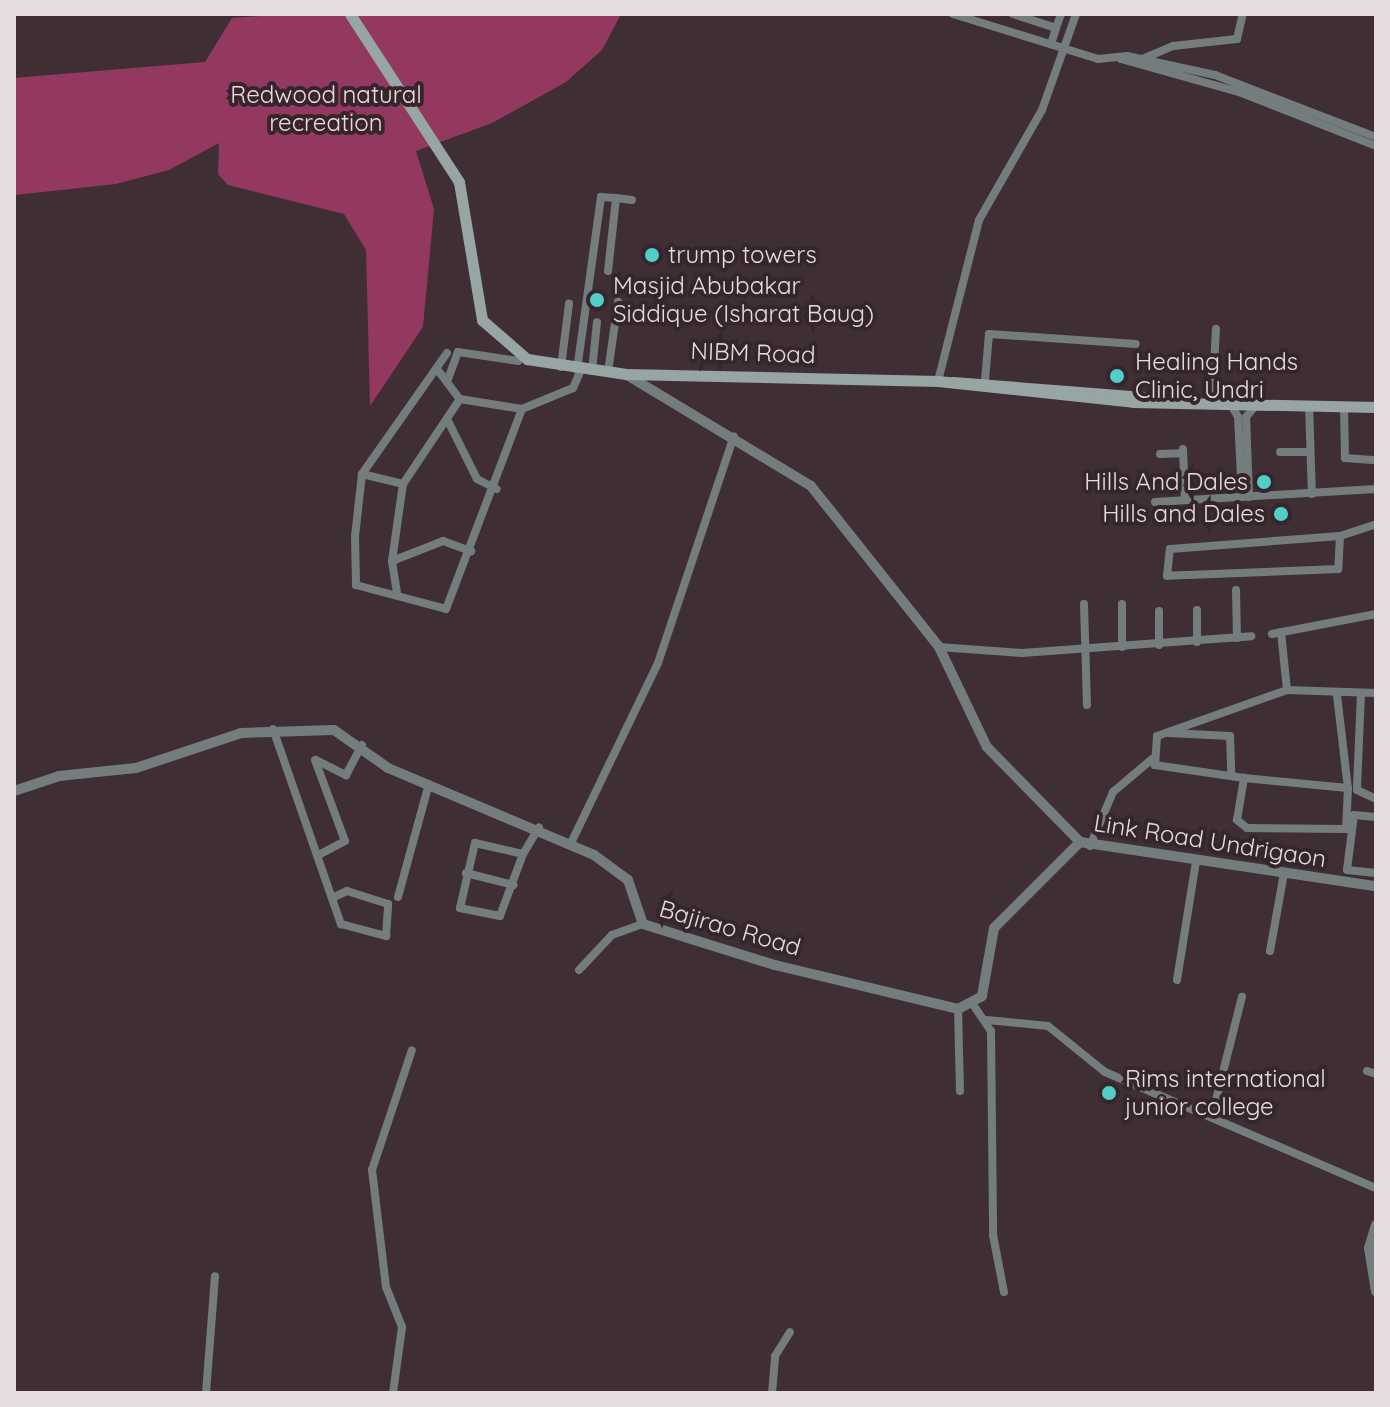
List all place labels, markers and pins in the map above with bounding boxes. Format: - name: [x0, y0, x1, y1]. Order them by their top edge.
- place label: trump towers: [668, 241, 817, 269]
- marker: trump towers: [643, 246, 661, 264]
- place label: Masjid Abubakar Siddique (Isharat Baug): [613, 272, 874, 328]
- marker: Masjid Abubakar Siddique (Isharat Baug): [588, 291, 606, 309]
- place label: Healing Hands Clinic, Undri: [1135, 348, 1298, 404]
- marker: Healing Hands Clinic, Undri: [1106, 365, 1128, 387]
- place label: Hills And Dales: [1084, 468, 1248, 496]
- marker: Hills And Dales: [1255, 473, 1273, 491]
- place label: Hills and Dales: [1102, 500, 1265, 528]
- marker: Hills and Dales: [1272, 505, 1290, 523]
- place label: Rims international junior college: [1125, 1065, 1326, 1121]
- marker: Rims international junior college: [1100, 1084, 1118, 1102]

